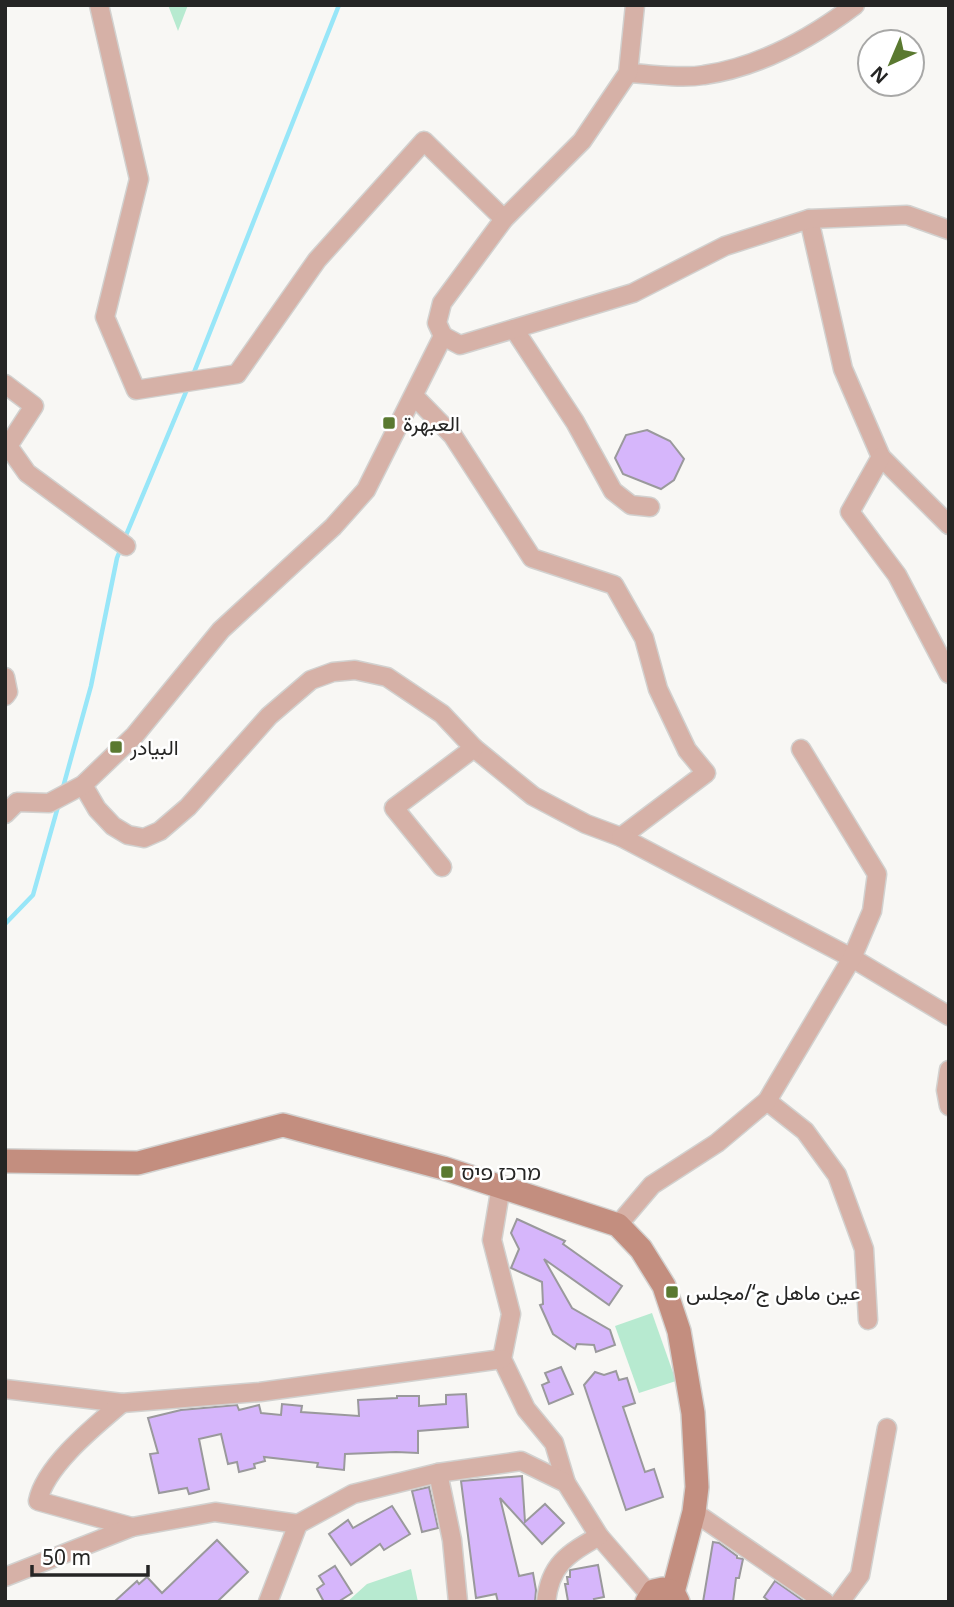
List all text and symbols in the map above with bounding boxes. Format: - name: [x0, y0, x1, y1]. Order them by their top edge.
- north arrow: [856, 28, 926, 98]
- text: N: [865, 61, 894, 90]
- place label: العبهرة: [403, 409, 460, 437]
- marker: العبهرة: [381, 415, 397, 431]
- place label: البيادر: [129, 733, 179, 761]
- marker: البيادر: [108, 739, 124, 755]
- place label: מרכז פיס: [461, 1158, 541, 1186]
- marker: מרכז פיס: [439, 1164, 455, 1180]
- place label: عين ماهل ج‘/مجلس: [686, 1278, 860, 1307]
- marker: عين ماهل ج‘/مجلس: [664, 1284, 680, 1300]
- scale bar: [32, 1534, 147, 1578]
- text: 50 m: [42, 1543, 91, 1571]

